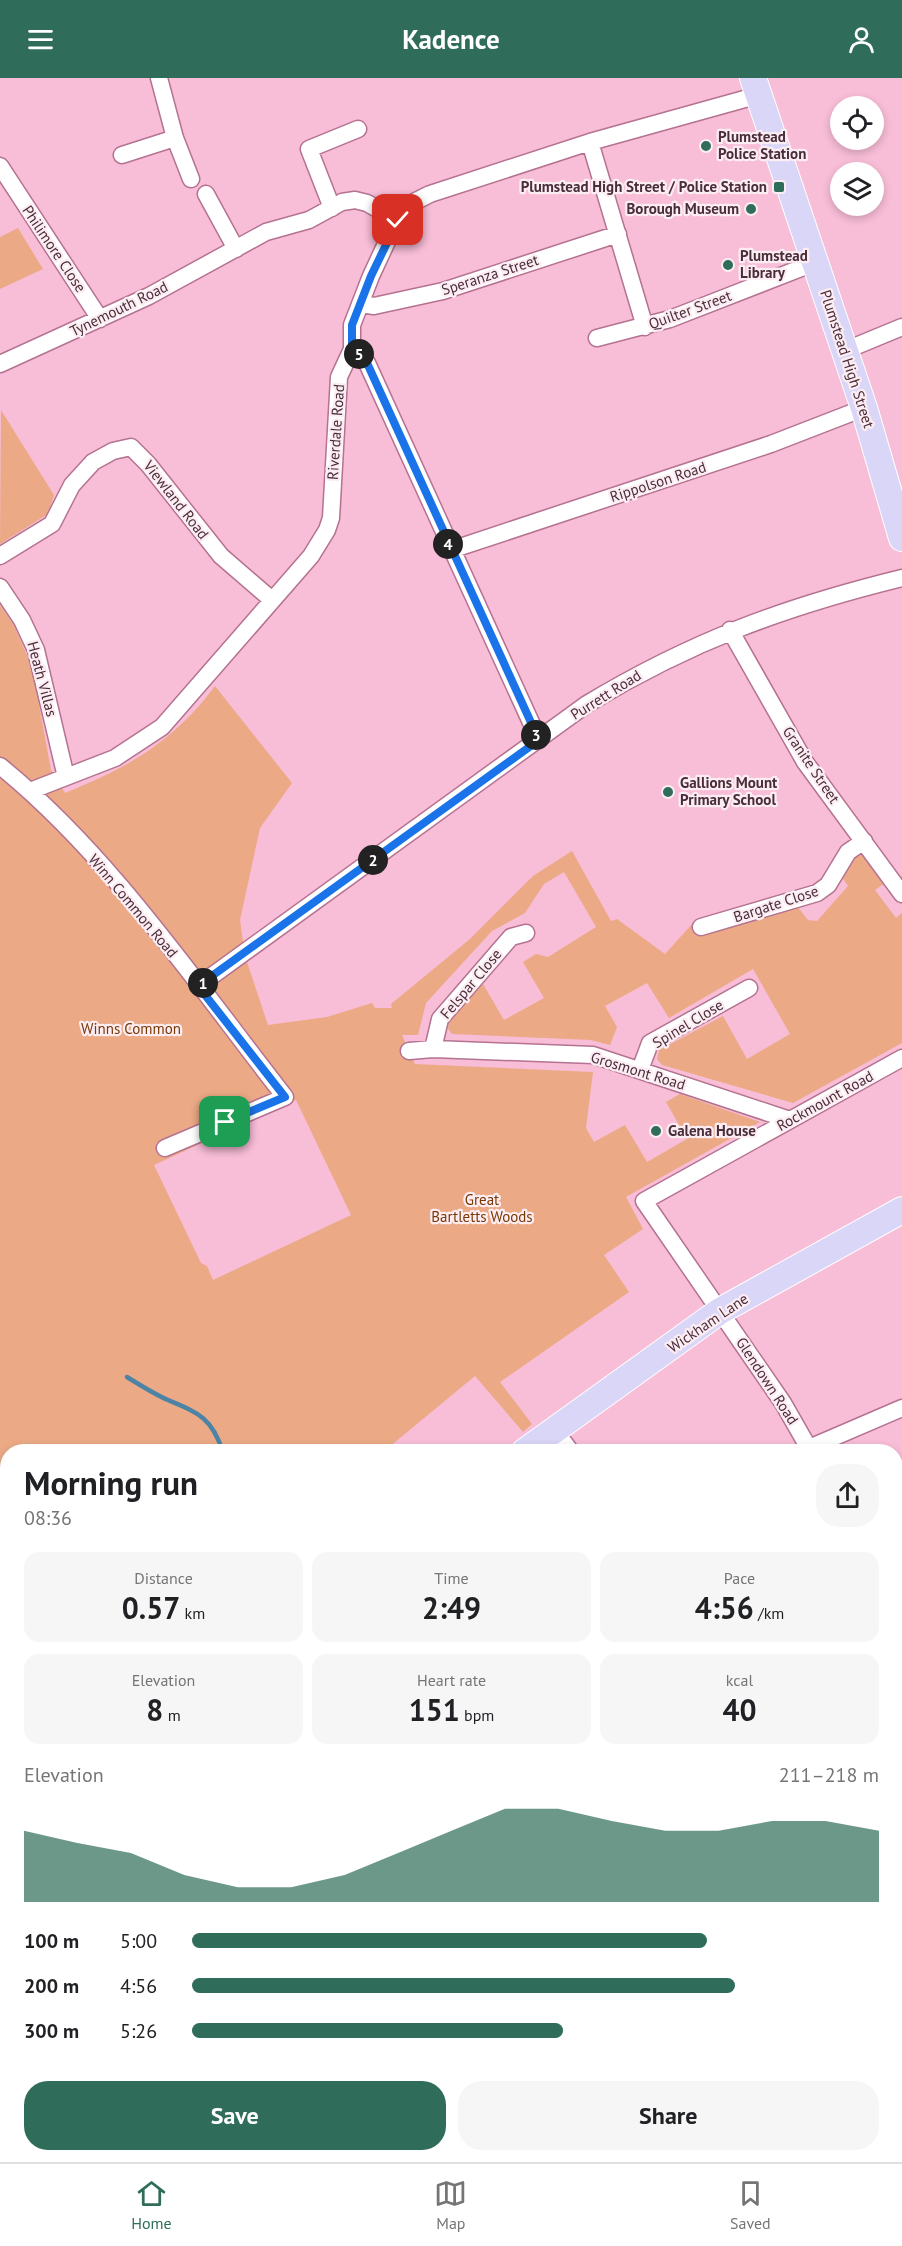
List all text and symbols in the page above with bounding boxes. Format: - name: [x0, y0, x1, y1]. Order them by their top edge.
- text: Kadence: [402, 22, 500, 56]
- icon: menu: [24, 23, 57, 56]
- icon: person: [845, 23, 878, 56]
- map controls: [830, 96, 884, 216]
- button: locate: [830, 96, 884, 150]
- place label: Plumstead Police Station: [718, 127, 806, 163]
- marker: Plumstead Police Station: [699, 139, 713, 153]
- button: layers: [830, 162, 884, 216]
- place label: Plumstead High Street / Police Station: [521, 177, 767, 196]
- marker: Plumstead High Street / Police Station: [772, 180, 786, 194]
- pin: [372, 194, 423, 245]
- place label: Borough Museum: [627, 199, 739, 218]
- street label: Philimore Close: [18, 202, 90, 296]
- marker: Borough Museum: [744, 202, 758, 216]
- icon: check: [381, 203, 414, 236]
- place label: Plumstead Library: [740, 246, 808, 282]
- street label: Speranza Street: [439, 250, 541, 299]
- marker: Plumstead Library: [721, 258, 735, 272]
- street label: Tynemouth Road: [67, 277, 171, 340]
- street label: Quilter Street: [646, 286, 734, 333]
- street label: Plumstead High Street: [816, 287, 879, 430]
- pin: 5: [344, 339, 374, 369]
- text: 5: [354, 344, 364, 364]
- street label: Riverdale Road: [323, 383, 348, 481]
- street label: Viewland Road: [139, 456, 213, 543]
- street label: Rippolson Road: [607, 457, 708, 506]
- pin: 4: [433, 529, 463, 559]
- text: 4: [443, 534, 453, 554]
- street label: Heath Villas: [23, 639, 62, 719]
- street label: Purrett Road: [567, 665, 645, 724]
- pin: 3: [521, 720, 551, 750]
- street label: Granite Street: [779, 723, 844, 807]
- text: 3: [531, 725, 541, 745]
- place label: Gallions Mount Primary School: [680, 773, 778, 809]
- marker: Gallions Mount Primary School: [661, 785, 675, 799]
- pin: 2: [358, 845, 388, 875]
- street label: Winn Common Road: [85, 850, 182, 961]
- text: 2: [368, 850, 378, 870]
- street label: Bargate Close: [731, 881, 821, 926]
- street label: Felspar Close: [436, 945, 505, 1023]
- pin: 1: [188, 968, 218, 998]
- text: 1: [198, 973, 208, 993]
- street label: Spinel Close: [649, 995, 727, 1052]
- park label: Winns Common: [81, 1019, 181, 1038]
- street label: Grosmont Road: [589, 1047, 688, 1094]
- street label: Rockmount Road: [773, 1066, 876, 1135]
- pin: [199, 1096, 250, 1147]
- icon: arrive: [208, 1105, 241, 1138]
- place label: Galena House: [668, 1121, 756, 1140]
- marker: Galena House: [649, 1124, 663, 1138]
- park label: Great Bartletts Woods: [431, 1190, 533, 1226]
- street label: Wickham Lane: [664, 1289, 752, 1356]
- street label: Glendown Road: [732, 1333, 803, 1428]
- text: Morning run: [24, 1461, 198, 1504]
- button: share: [816, 1464, 879, 1527]
- text: 08:36: [24, 1505, 72, 1531]
- text: Distance: [134, 1568, 193, 1588]
- text: Time: [434, 1568, 469, 1588]
- text: Pace: [724, 1568, 755, 1588]
- text: 0.57: [122, 1588, 180, 1627]
- text: 2:49: [422, 1588, 481, 1627]
- text: 4:56: [695, 1588, 754, 1627]
- text: km: [180, 1603, 205, 1623]
- text: /km: [754, 1603, 784, 1623]
- text: Elevation: [132, 1670, 195, 1690]
- text: Heart rate: [417, 1670, 486, 1690]
- text: kcal: [726, 1670, 753, 1690]
- text: 8: [146, 1690, 163, 1729]
- text: 151: [409, 1690, 460, 1729]
- text: 40: [722, 1690, 757, 1729]
- text: m: [163, 1705, 181, 1725]
- text: bpm: [460, 1705, 494, 1725]
- text: Elevation: [24, 1762, 104, 1788]
- text: 211–218 m: [779, 1762, 879, 1788]
- text: 100 m: [24, 1928, 79, 1954]
- text: 5:00: [120, 1928, 157, 1954]
- text: 200 m: [24, 1973, 79, 1999]
- text: 4:56: [120, 1973, 157, 1999]
- text: 300 m: [24, 2018, 79, 2044]
- text: 5:26: [120, 2018, 157, 2044]
- button: Save: [24, 2081, 446, 2150]
- button: Share: [458, 2081, 879, 2150]
- tab: Home: [131, 2177, 172, 2233]
- tab: Map: [434, 2177, 467, 2233]
- tab: Saved: [730, 2177, 771, 2233]

